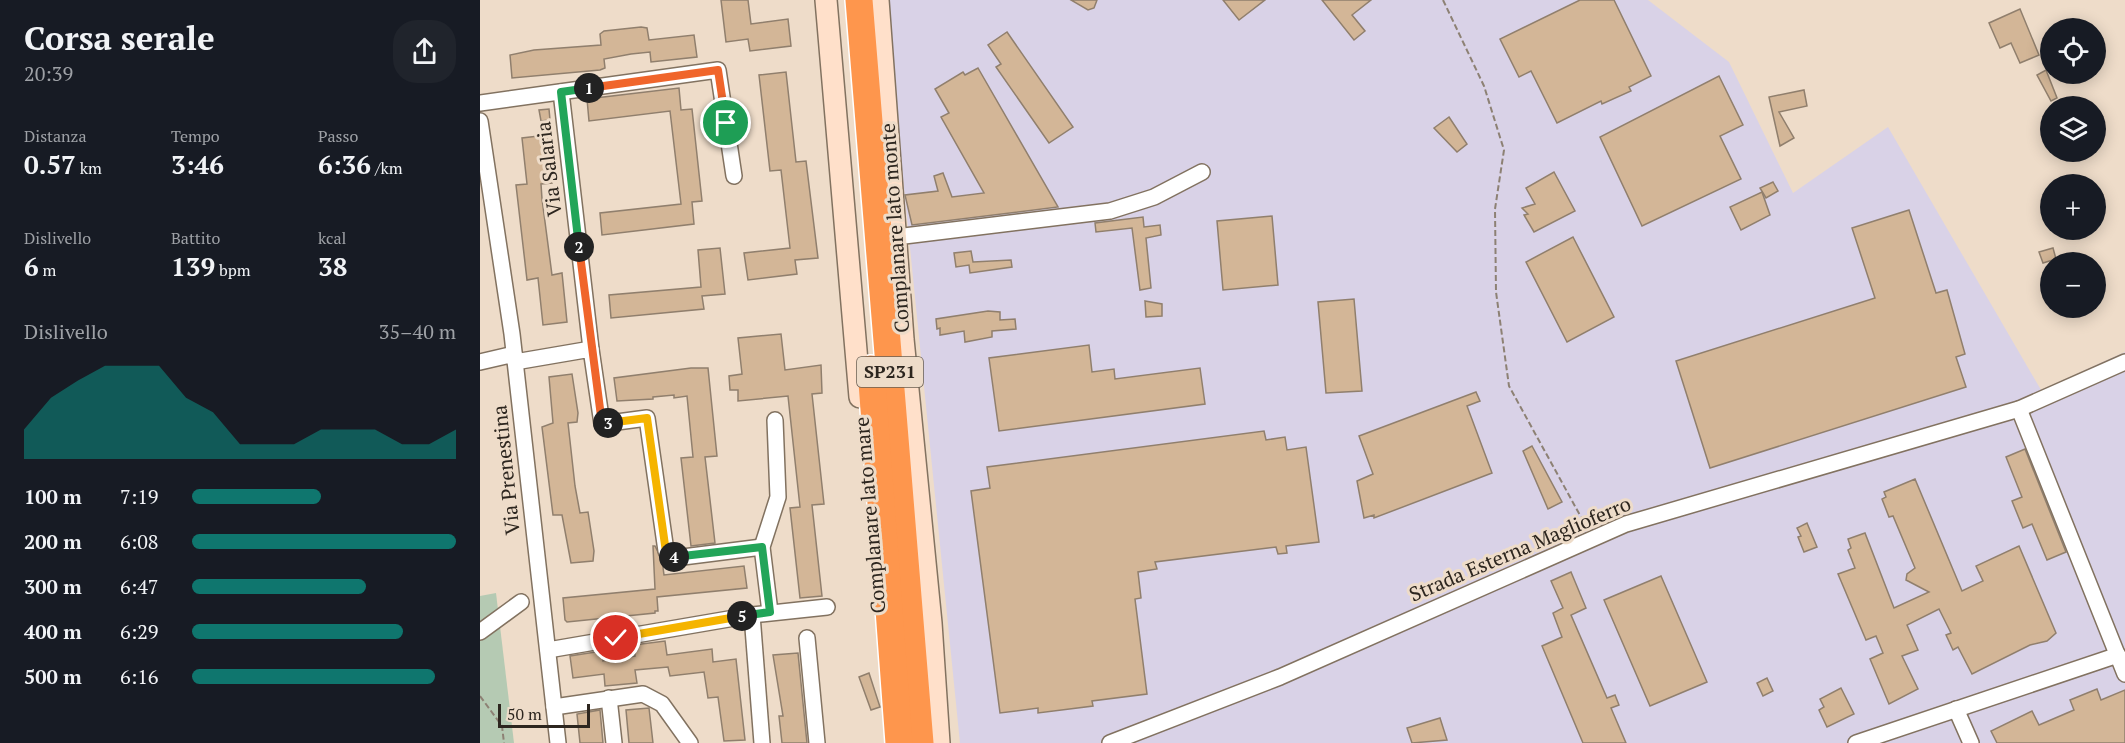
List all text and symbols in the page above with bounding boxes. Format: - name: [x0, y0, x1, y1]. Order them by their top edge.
- text: Corsa serale: [24, 16, 215, 59]
- map controls: [2040, 18, 2106, 318]
- button: locate: [2040, 18, 2106, 84]
- button: share: [393, 20, 456, 83]
- text: 20:39: [24, 60, 73, 87]
- pin: 1: [574, 73, 604, 103]
- text: 1: [584, 77, 594, 99]
- button: layers: [2040, 96, 2106, 162]
- pin: [700, 97, 751, 148]
- icon: arrive: [709, 106, 742, 139]
- street label: Via Salaria: [529, 120, 568, 218]
- street label: Complanare lato monte: [874, 122, 915, 334]
- text: Distanza: [24, 125, 86, 147]
- text: Tempo: [171, 125, 220, 147]
- text: Passo: [318, 125, 358, 147]
- text: 0.57: [24, 147, 76, 181]
- text: 3:46: [171, 147, 224, 181]
- text: 6:36: [318, 147, 371, 181]
- text: km: [76, 157, 102, 179]
- text: /km: [371, 157, 402, 179]
- button: +: [2040, 174, 2106, 240]
- text: Dislivello: [24, 227, 91, 249]
- text: Battito: [171, 227, 220, 249]
- text: kcal: [318, 227, 346, 249]
- pin: 2: [564, 232, 594, 262]
- text: 2: [574, 236, 584, 258]
- text: 6: [24, 249, 39, 283]
- text: 139: [171, 249, 215, 283]
- text: 38: [318, 249, 347, 283]
- button: −: [2040, 252, 2106, 318]
- text: m: [39, 259, 56, 281]
- text: bpm: [215, 259, 251, 281]
- text: Dislivello: [24, 318, 108, 345]
- text: 35–40 m: [379, 318, 456, 345]
- road number: SP231: [857, 357, 923, 387]
- street label: Via Prenestina: [485, 404, 526, 536]
- pin: 3: [593, 408, 623, 438]
- text: 3: [603, 412, 613, 434]
- street label: Complanare lato mare: [847, 416, 892, 615]
- text: 100 m: [24, 483, 82, 510]
- text: 7:19: [120, 483, 159, 510]
- street label: Strada Esterna Maglioferro: [1405, 490, 1635, 608]
- text: 200 m: [24, 528, 82, 555]
- text: 6:08: [120, 528, 159, 555]
- pin: 4: [659, 542, 689, 572]
- text: 4: [669, 546, 679, 568]
- text: 300 m: [24, 573, 82, 600]
- text: 6:47: [120, 573, 159, 600]
- pin: 5: [727, 601, 757, 631]
- text: 5: [737, 605, 747, 627]
- pin: [590, 612, 641, 663]
- text: 400 m: [24, 618, 82, 645]
- text: 6:29: [120, 618, 159, 645]
- icon: check: [599, 621, 632, 654]
- text: 500 m: [24, 663, 82, 690]
- text: 6:16: [120, 663, 159, 690]
- scale bar: [498, 701, 590, 728]
- text: 50 m: [507, 703, 542, 725]

